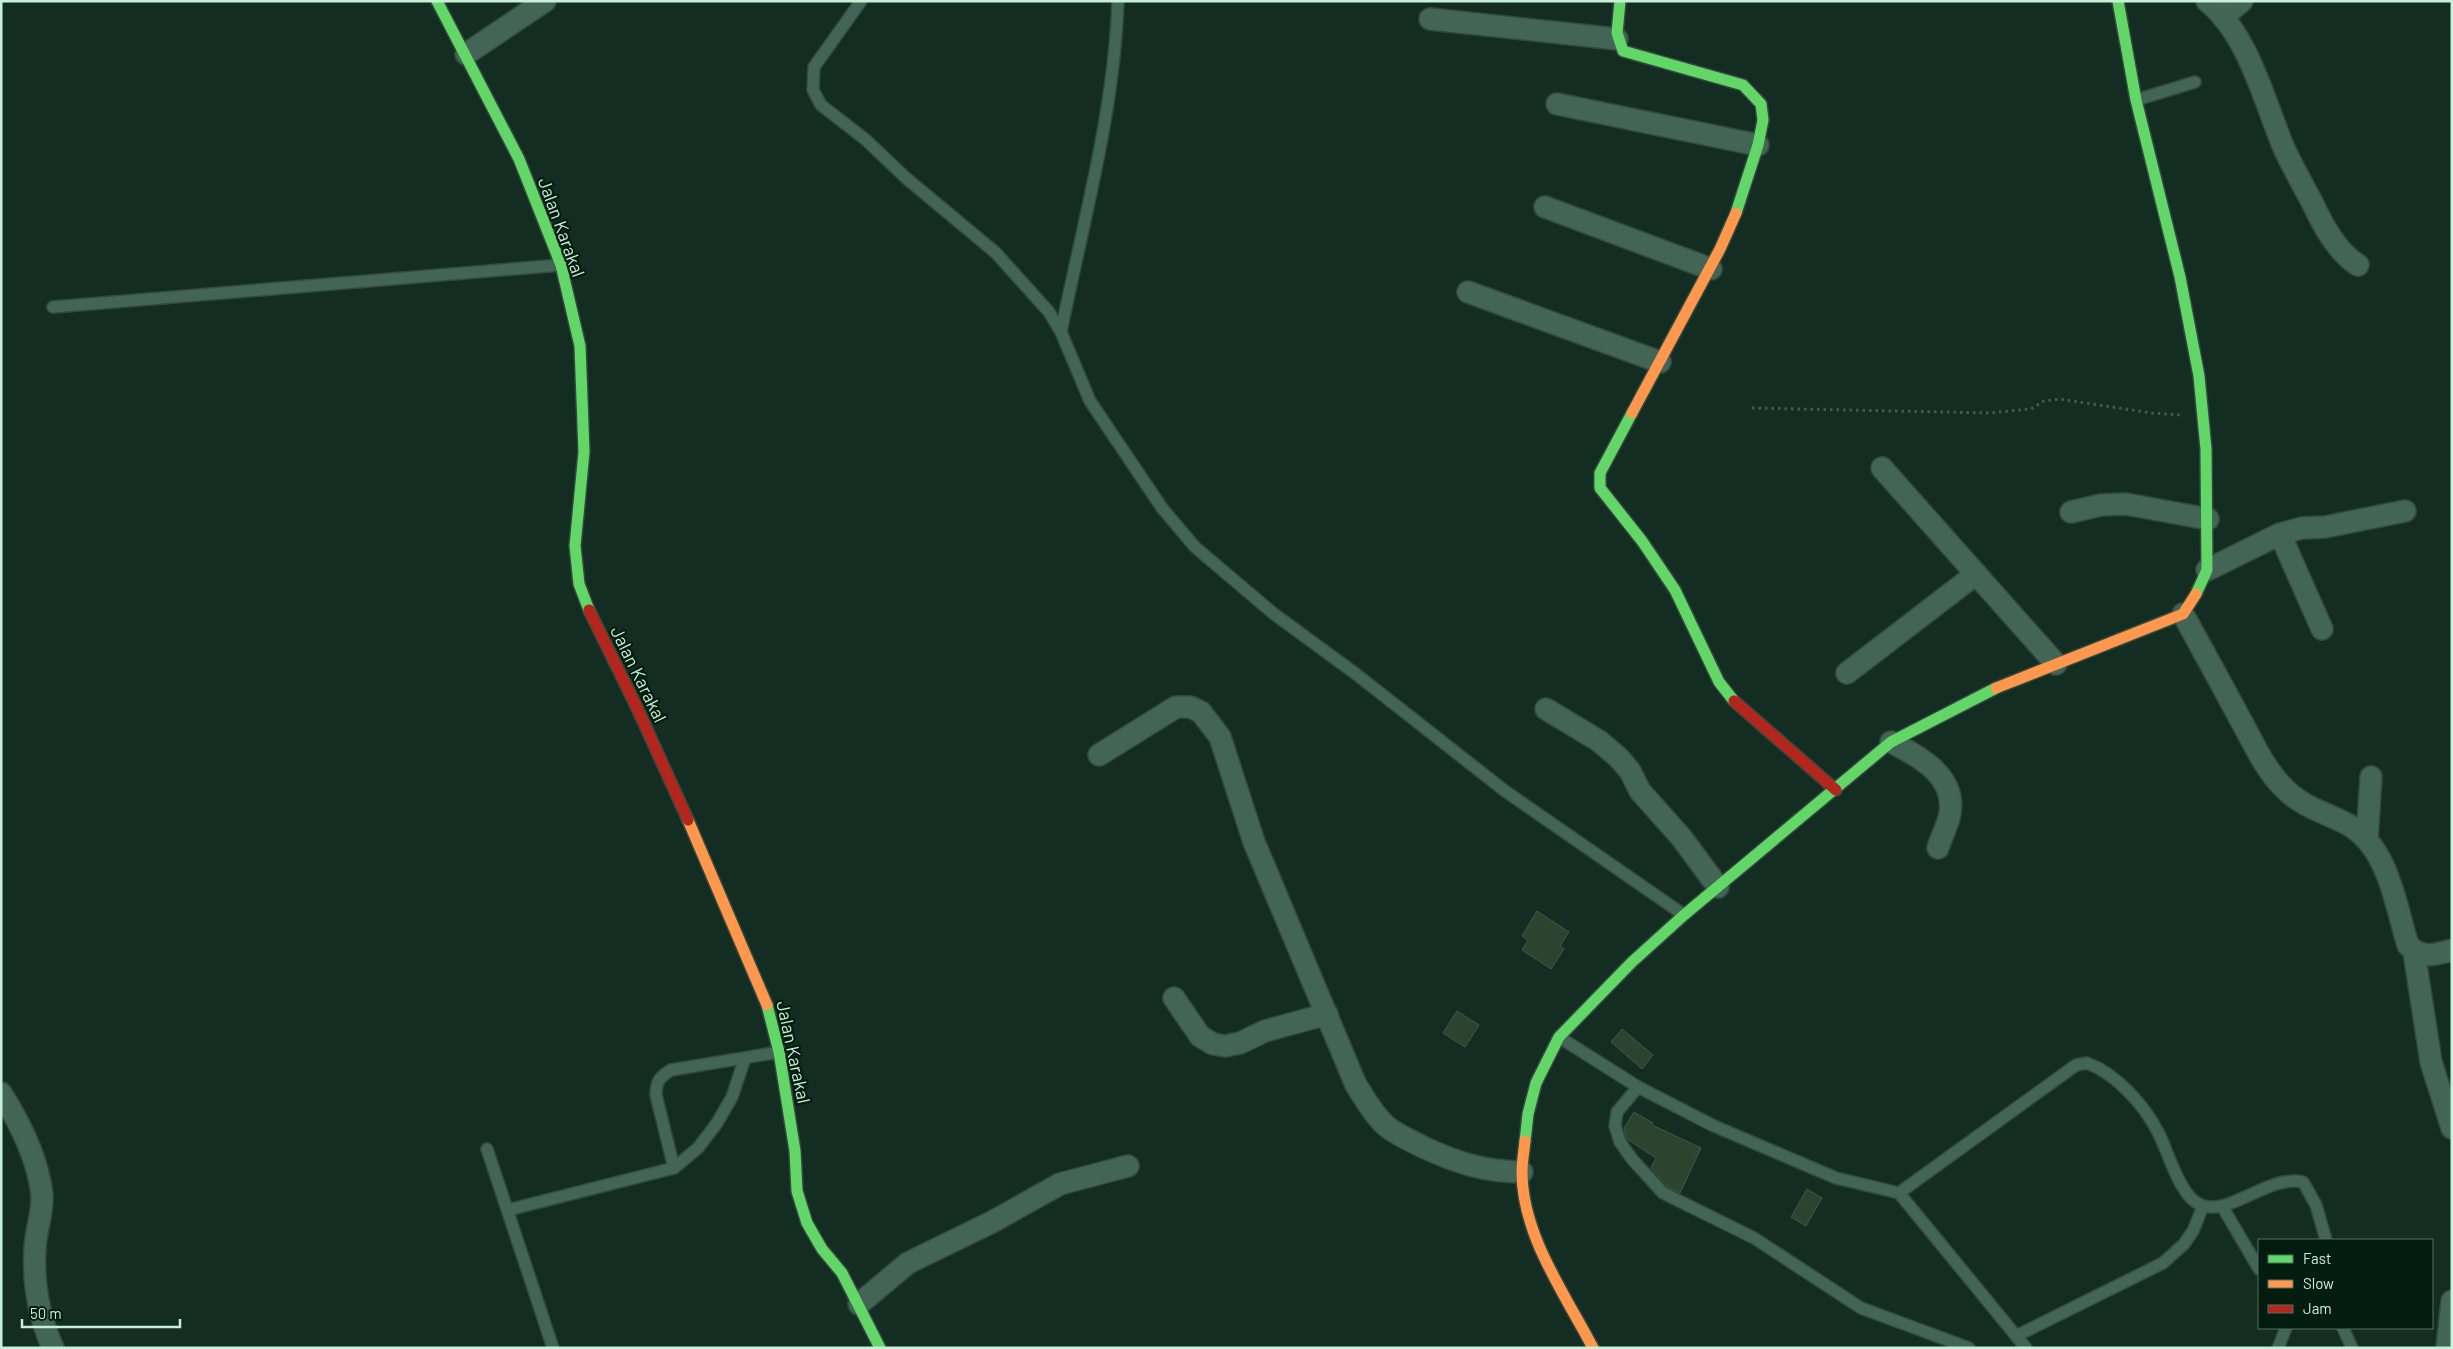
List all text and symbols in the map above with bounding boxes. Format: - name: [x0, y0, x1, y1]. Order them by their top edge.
- street label: Jalan Karakal: [534, 174, 590, 280]
- street label: Jalan Karakal: [606, 622, 672, 726]
- street label: Jalan Karakal: [772, 999, 816, 1105]
- legend: [2258, 1239, 2433, 1329]
- text: Fast: [2303, 1249, 2331, 1267]
- text: Slow: [2303, 1274, 2334, 1292]
- scale bar: [22, 1296, 180, 1328]
- text: Jam: [2303, 1299, 2332, 1317]
- text: 50 m: [30, 1304, 62, 1322]

